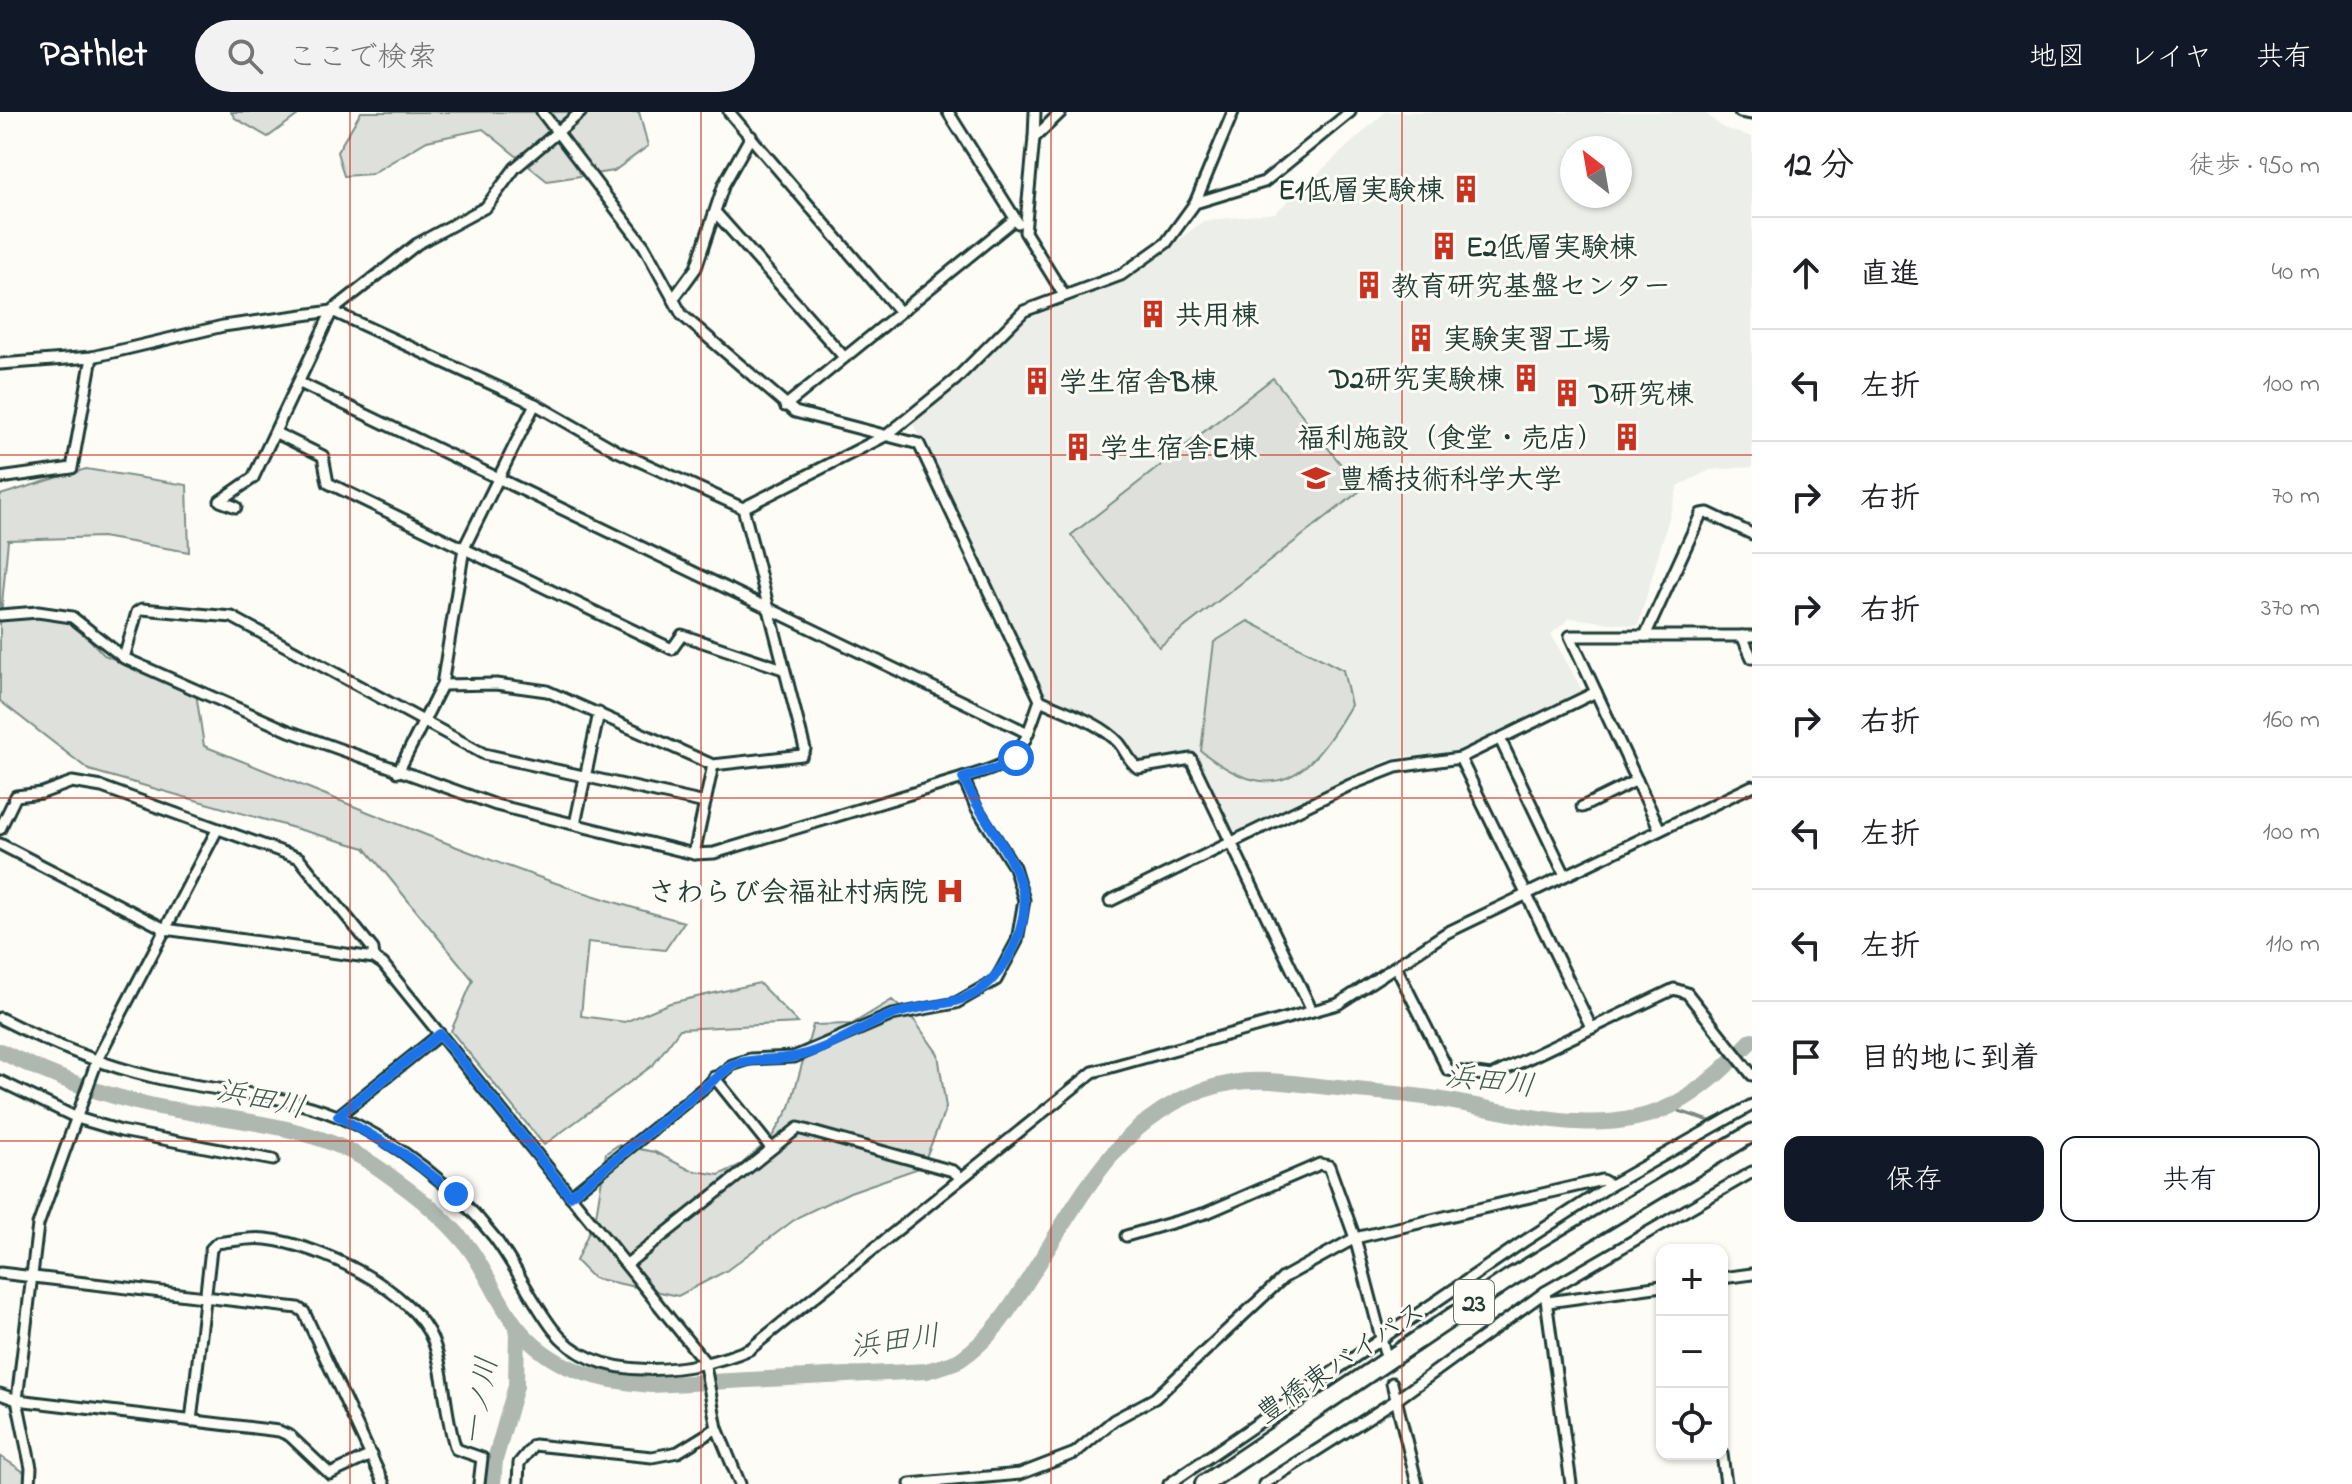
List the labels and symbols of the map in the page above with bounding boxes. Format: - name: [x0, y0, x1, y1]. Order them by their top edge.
- north arrow: [1560, 136, 1632, 208]
- place label: E1低層実験棟: [1278, 172, 1444, 213]
- building icon: E1低層実験棟: [1451, 174, 1481, 204]
- place label: E2低層実験棟: [1466, 229, 1637, 270]
- building icon: E2低層実験棟: [1429, 231, 1459, 261]
- place label: 教育研究基盤センター: [1391, 268, 1671, 309]
- building icon: 教育研究基盤センター: [1354, 270, 1384, 300]
- place label: 共用棟: [1175, 297, 1259, 338]
- building icon: 共用棟: [1138, 299, 1168, 329]
- place label: 実験実習工場: [1443, 321, 1611, 362]
- building icon: 実験実習工場: [1406, 323, 1436, 353]
- place label: D2研究実験棟: [1328, 361, 1504, 402]
- building icon: D2研究実験棟: [1511, 363, 1541, 393]
- place label: 学生宿舎B棟: [1059, 364, 1218, 405]
- building icon: 学生宿舎B棟: [1022, 366, 1052, 396]
- place label: D研究棟: [1587, 376, 1694, 417]
- building icon: D研究棟: [1552, 378, 1582, 408]
- place label: 福利施設（食堂・売店）: [1297, 420, 1605, 461]
- building icon: 福利施設（食堂・売店）: [1612, 422, 1642, 452]
- place label: 学生宿舎E棟: [1100, 430, 1257, 471]
- building icon: 学生宿舎E棟: [1063, 432, 1093, 462]
- place label: 豊橋技術科学大学: [1338, 461, 1562, 502]
- school or university icon: 豊橋技術科学大学: [1301, 463, 1331, 493]
- route start: [998, 740, 1034, 776]
- place label: さわらび会福祉村病院: [648, 874, 928, 915]
- hospital icon: さわらび会福祉村病院: [935, 876, 965, 906]
- water label: 浜田川: [1442, 1056, 1537, 1110]
- water label: 浜田川: [212, 1070, 309, 1132]
- route end: [438, 1176, 474, 1212]
- road number: 23: [1454, 1280, 1494, 1324]
- street label: 豊橋東バイパス: [1249, 1292, 1434, 1436]
- water label: 浜田川: [848, 1316, 943, 1370]
- water label: 一ノ川: [452, 1353, 511, 1450]

